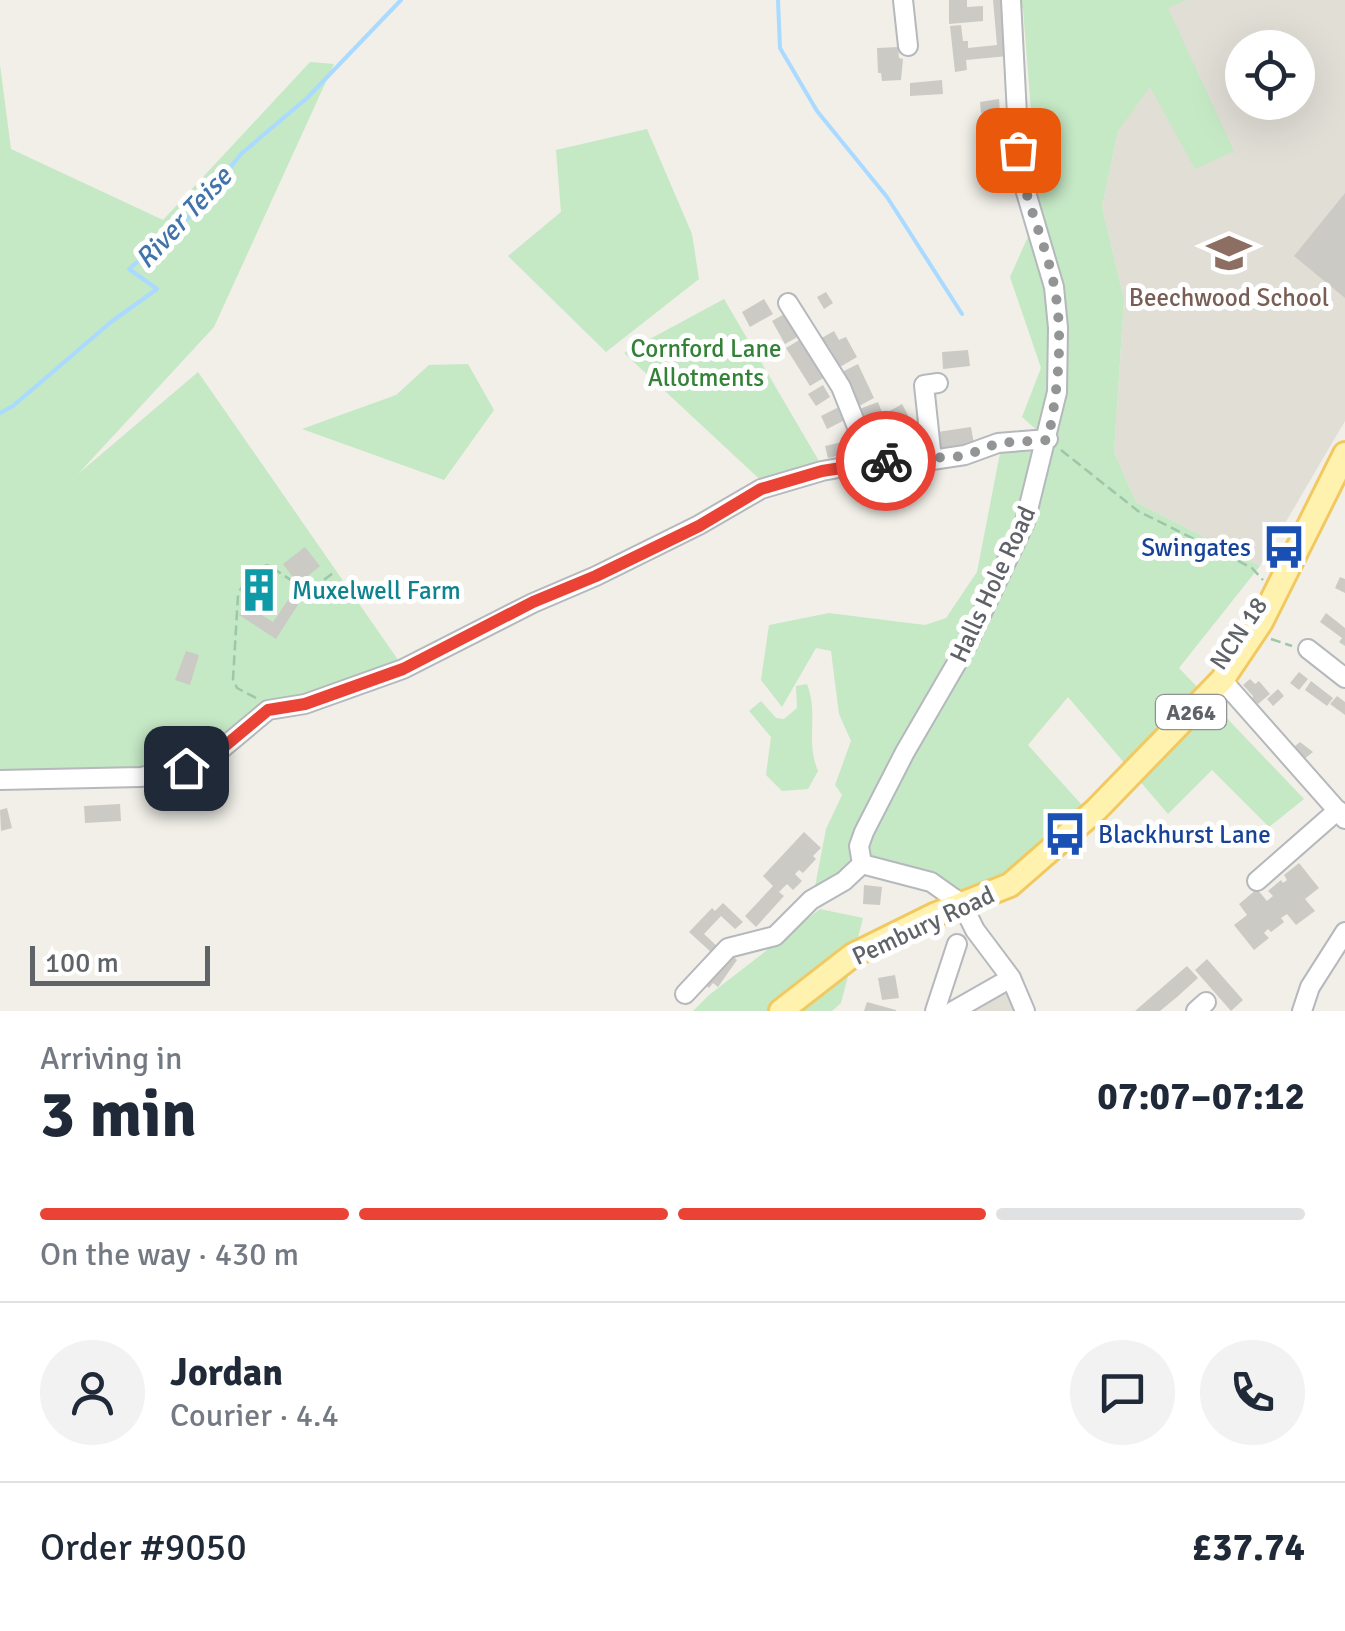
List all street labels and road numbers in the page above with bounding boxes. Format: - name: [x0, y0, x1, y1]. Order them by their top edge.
- street label: Halls Hole Road: [943, 501, 1042, 667]
- street label: NCN 18: [1203, 591, 1274, 676]
- road number: A264: [1156, 695, 1226, 729]
- street label: Pembury Road: [847, 879, 999, 972]

